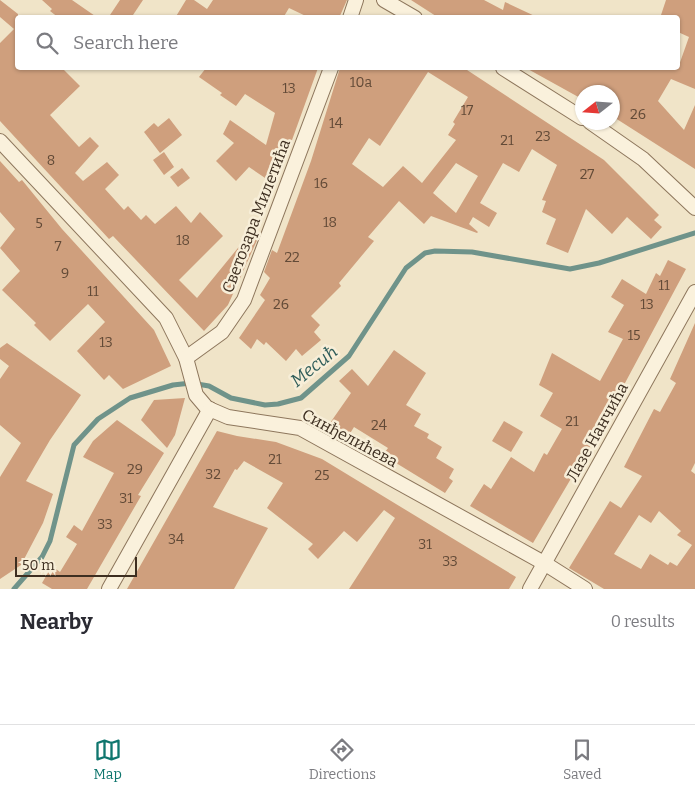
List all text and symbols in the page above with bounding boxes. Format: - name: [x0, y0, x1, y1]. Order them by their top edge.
- search box: [15, 15, 680, 70]
- icon: search: [33, 29, 61, 57]
- text: Search here: [73, 31, 178, 54]
- house number: 10a: [350, 74, 372, 91]
- house number: 13: [282, 80, 296, 97]
- north arrow: [575, 85, 620, 130]
- house number: 17: [461, 102, 473, 119]
- house number: 26: [630, 106, 646, 123]
- house number: 14: [329, 115, 343, 132]
- house number: 23: [535, 128, 551, 145]
- house number: 21: [500, 132, 514, 149]
- street label: Светозара Милетића: [218, 136, 294, 296]
- house number: 8: [47, 152, 55, 169]
- house number: 27: [580, 166, 594, 183]
- house number: 16: [314, 175, 328, 192]
- house number: 18: [323, 214, 337, 231]
- house number: 5: [35, 215, 43, 232]
- house number: 18: [176, 232, 190, 249]
- house number: 7: [54, 238, 62, 255]
- house number: 22: [284, 249, 300, 266]
- house number: 9: [61, 265, 69, 282]
- house number: 11: [658, 277, 670, 294]
- house number: 11: [87, 283, 99, 300]
- house number: 26: [273, 296, 289, 313]
- house number: 13: [640, 296, 654, 313]
- house number: 15: [627, 327, 641, 344]
- house number: 13: [99, 334, 113, 351]
- water label: Месић: [286, 340, 342, 392]
- street label: Лазе Нанчића: [562, 379, 632, 485]
- street label: Синђелићева: [299, 405, 401, 471]
- house number: 21: [565, 413, 579, 430]
- house number: 24: [371, 417, 387, 434]
- house number: 21: [268, 451, 282, 468]
- house number: 29: [127, 461, 143, 478]
- house number: 32: [205, 466, 221, 483]
- house number: 25: [314, 467, 330, 484]
- house number: 31: [119, 490, 133, 507]
- house number: 33: [97, 516, 113, 533]
- house number: 34: [168, 531, 184, 548]
- house number: 31: [418, 536, 432, 553]
- house number: 33: [442, 553, 458, 570]
- scale bar: [15, 554, 138, 577]
- text: 50 m: [22, 557, 55, 574]
- text: Nearby: [20, 609, 93, 635]
- text: 0 results: [611, 612, 675, 631]
- tab: Map: [93, 736, 122, 783]
- tab: Directions: [309, 736, 376, 783]
- tab: Saved: [563, 736, 602, 783]

